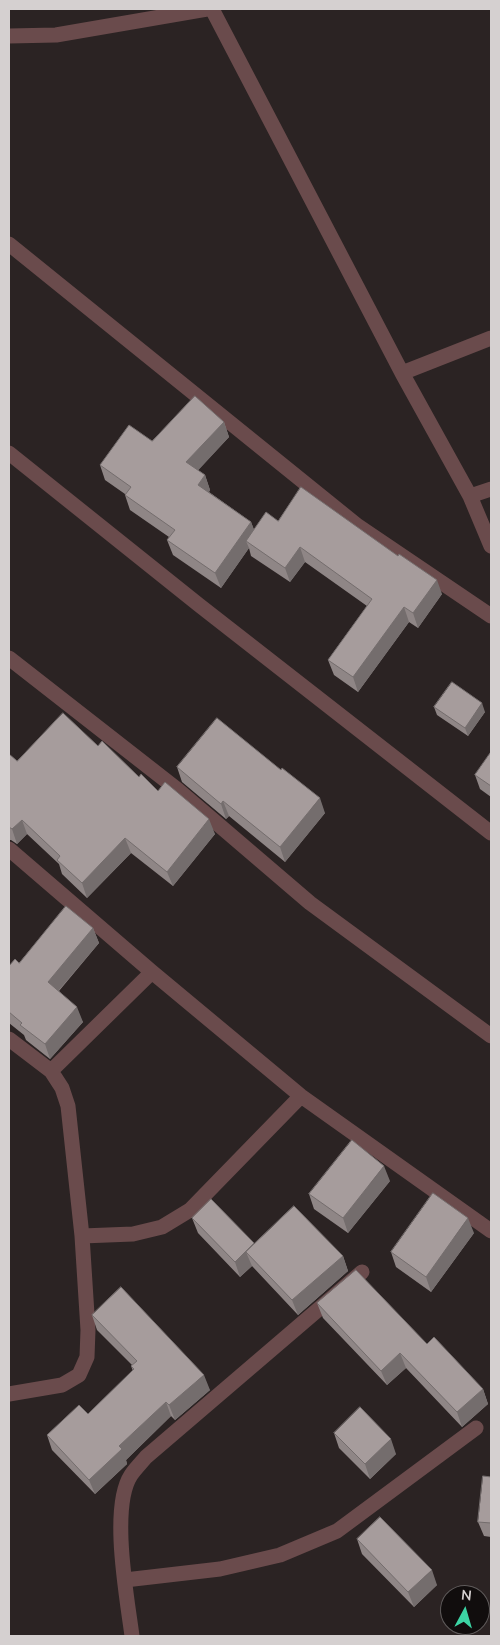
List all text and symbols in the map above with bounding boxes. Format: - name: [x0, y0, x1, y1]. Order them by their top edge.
- north arrow: [440, 1585, 490, 1635]
- text: N: [460, 1586, 473, 1606]

